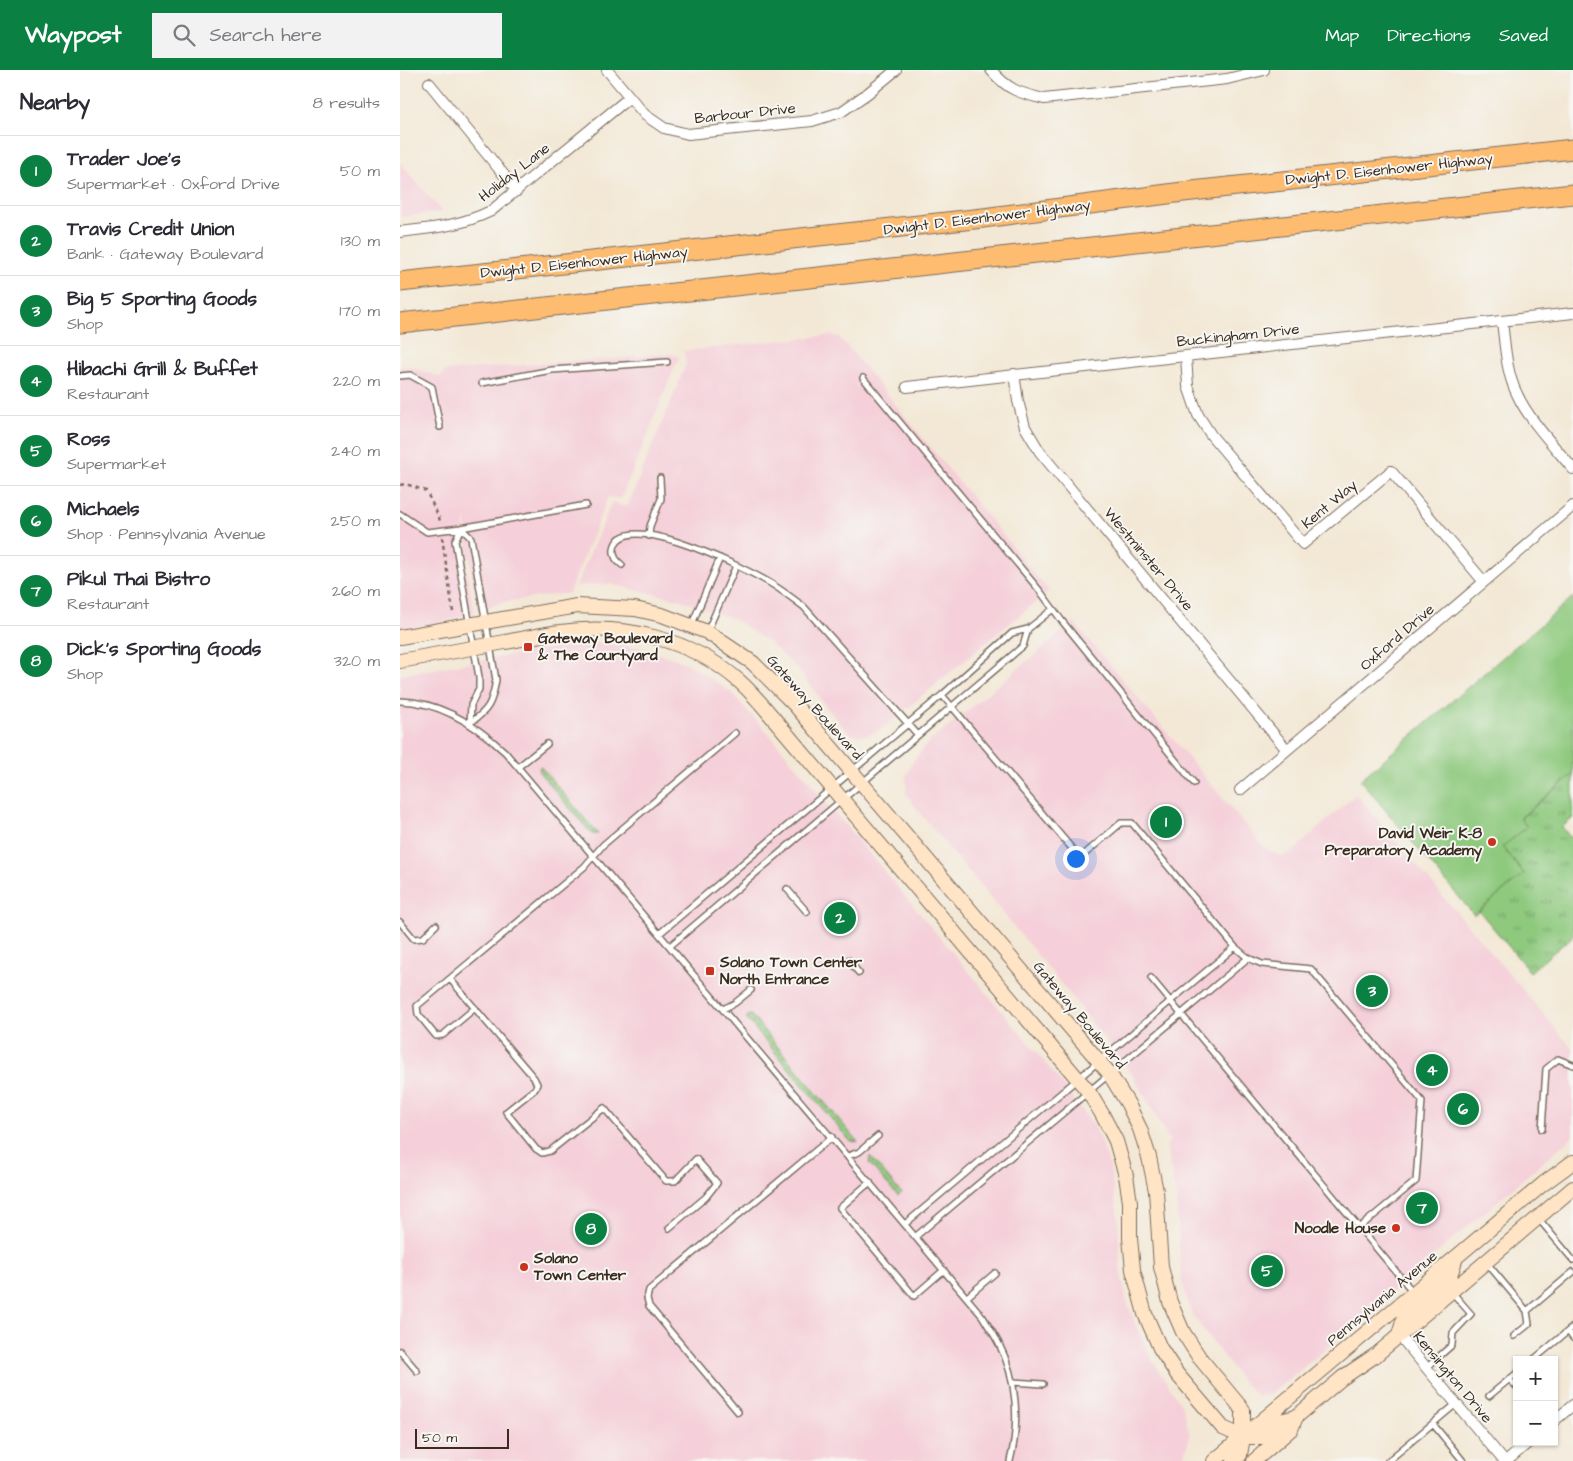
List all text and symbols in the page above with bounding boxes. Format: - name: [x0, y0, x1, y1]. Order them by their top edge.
- search box: [152, 13, 502, 58]
- text: Waypost: [25, 18, 122, 52]
- icon: search: [170, 21, 198, 49]
- text: Search here: [210, 22, 322, 49]
- text: Map: [1325, 23, 1359, 48]
- text: Directions: [1387, 23, 1471, 48]
- text: Saved: [1499, 23, 1548, 48]
- text: Nearby: [20, 88, 90, 117]
- text: 8 results: [313, 92, 380, 114]
- street label: Barbour Drive: [693, 98, 797, 129]
- street label: Holiday Lane: [474, 138, 555, 208]
- text: Trader Joe's: [67, 146, 181, 173]
- street label: Dwight D. Eisenhower Highway: [1284, 148, 1494, 192]
- text: 1: [35, 160, 37, 182]
- text: 50 m: [340, 160, 380, 182]
- text: Supermarket · Oxford Drive: [67, 173, 280, 195]
- street label: Dwight D. Eisenhower Highway: [882, 194, 1092, 242]
- text: Travis Credit Union: [67, 216, 234, 243]
- text: 2: [31, 230, 41, 252]
- text: 130 m: [341, 230, 380, 252]
- street label: Dwight D. Eisenhower Highway: [479, 241, 689, 285]
- text: Bank · Gateway Boulevard: [67, 243, 263, 265]
- text: Big 5 Sporting Goods: [67, 286, 257, 313]
- text: 3: [32, 300, 40, 322]
- text: 170 m: [339, 300, 380, 322]
- text: Shop: [67, 313, 103, 335]
- street label: Buckingham Drive: [1176, 319, 1301, 353]
- text: Hibachi Grill & Buffet: [67, 356, 258, 383]
- text: 4: [31, 370, 41, 392]
- text: 220 m: [333, 370, 380, 392]
- text: Restaurant: [67, 383, 149, 405]
- text: Ross: [67, 426, 110, 453]
- text: 5: [30, 440, 42, 462]
- text: 240 m: [331, 440, 380, 462]
- text: Supermarket: [67, 453, 166, 475]
- street label: Kent Way: [1297, 475, 1362, 535]
- text: Michaels: [67, 496, 140, 523]
- street label: Westminster Drive: [1099, 503, 1198, 616]
- text: 6: [31, 510, 41, 532]
- text: 250 m: [331, 510, 380, 532]
- text: Shop · Pennsylvania Avenue: [67, 523, 266, 545]
- text: Pikul Thai Bistro: [67, 566, 210, 593]
- text: 7: [31, 580, 41, 602]
- text: 260 m: [332, 580, 380, 602]
- text: Restaurant: [67, 593, 149, 615]
- street label: Oxford Drive: [1355, 599, 1439, 676]
- place label: Gateway Boulevard & The Courtyard: [537, 628, 673, 667]
- text: Dick's Sporting Goods: [67, 636, 261, 663]
- marker: Gateway Boulevard & The Courtyard: [522, 641, 534, 653]
- text: 8: [31, 650, 41, 672]
- text: 320 m: [334, 650, 380, 672]
- street label: Gateway Boulevard: [761, 650, 868, 765]
- text: Shop: [67, 663, 103, 685]
- pin: 1: [1150, 803, 1182, 841]
- place label: David Weir K-8 Preparatory Academy: [1325, 823, 1483, 862]
- marker: David Weir K-8 Preparatory Academy: [1486, 836, 1498, 848]
- your location: [1063, 846, 1089, 872]
- pin: 2: [824, 899, 856, 937]
- place label: Solano Town Center North Entrance: [719, 952, 863, 990]
- street label: Gateway Boulevard: [1027, 957, 1131, 1075]
- marker: Solano Town Center North Entrance: [704, 965, 716, 977]
- pin: 3: [1356, 972, 1388, 1010]
- pin: 4: [1416, 1051, 1448, 1089]
- pin: 6: [1447, 1090, 1479, 1128]
- pin: 7: [1406, 1189, 1438, 1227]
- pin: 8: [575, 1210, 607, 1248]
- place label: Noodle House: [1295, 1218, 1386, 1239]
- marker: Noodle House: [1390, 1222, 1402, 1234]
- street label: Pennsylvania Avenue: [1323, 1246, 1443, 1352]
- place label: Solano Town Center: [533, 1248, 627, 1286]
- pin: 5: [1251, 1252, 1283, 1290]
- marker: Solano Town Center: [518, 1261, 530, 1273]
- street label: Kensington Drive: [1407, 1327, 1497, 1428]
- map controls: [1513, 1356, 1558, 1446]
- button: +: [1513, 1356, 1558, 1401]
- button: −: [1513, 1401, 1558, 1446]
- scale bar: [415, 1426, 509, 1449]
- text: 50 m: [422, 1428, 457, 1448]

